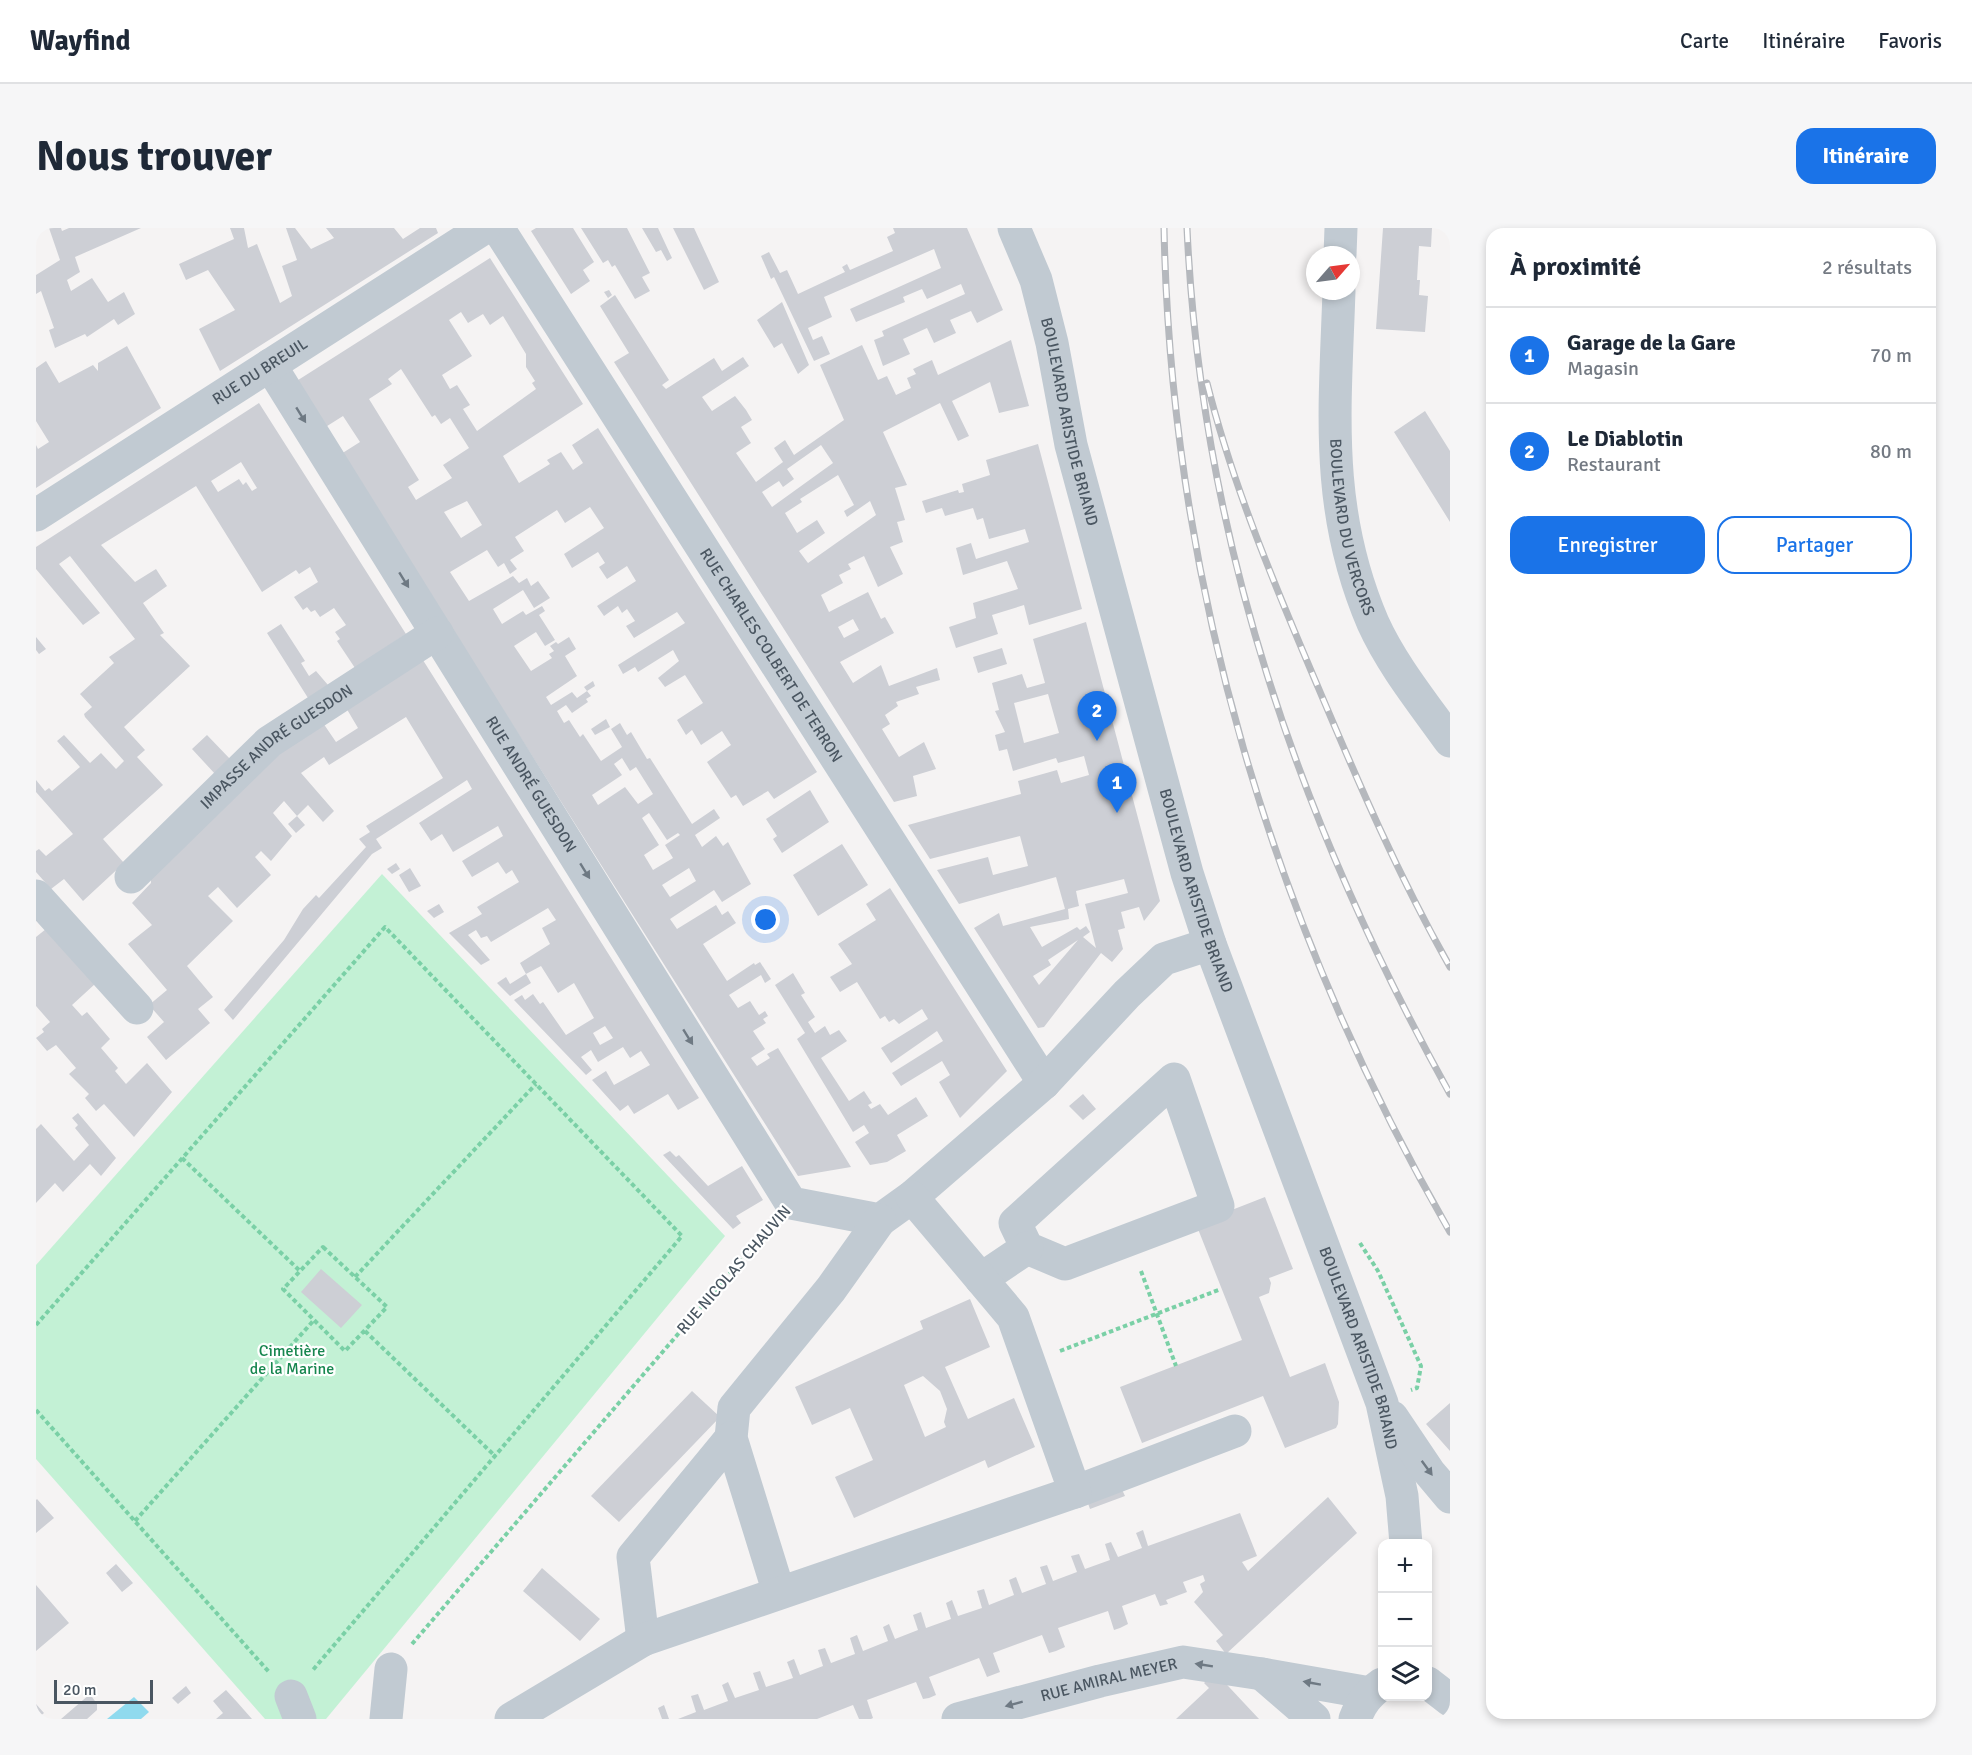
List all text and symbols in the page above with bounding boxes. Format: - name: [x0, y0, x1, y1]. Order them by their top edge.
- text: Wayfind: [30, 24, 131, 58]
- text: Carte: [1680, 28, 1729, 54]
- text: Itinéraire: [1762, 28, 1845, 54]
- text: Favoris: [1878, 28, 1942, 54]
- button: Itinéraire: [1796, 128, 1936, 184]
- text: Nous trouver: [36, 131, 272, 182]
- north arrow: [1306, 246, 1360, 300]
- text: À proximité: [1510, 251, 1641, 283]
- text: 2 résultats: [1822, 255, 1912, 280]
- street label: BOULEVARD ARISTIDE BRIAND: [1036, 315, 1102, 528]
- text: Garage de la Gare: [1567, 329, 1736, 356]
- street label: RUE DU BREUIL: [209, 334, 311, 409]
- text: 1: [1524, 343, 1535, 368]
- text: 70 m: [1870, 343, 1912, 368]
- text: Magasin: [1567, 356, 1639, 381]
- one-way arrow: [295, 407, 306, 423]
- text: Le Diablotin: [1567, 425, 1683, 452]
- street label: BOULEVARD DU VERCORS: [1325, 438, 1379, 619]
- text: 2: [1524, 439, 1535, 464]
- text: 80 m: [1870, 439, 1912, 464]
- text: Restaurant: [1567, 452, 1661, 477]
- button: Enregistrer: [1510, 516, 1705, 574]
- button: Partager: [1717, 516, 1912, 574]
- street label: RUE CHARLES COLBERT DE TERRON: [695, 544, 847, 766]
- one-way arrow: [398, 572, 410, 588]
- street label: IMPASSE ANDRÉ GUESDON: [196, 680, 357, 813]
- pin: 2: [1078, 692, 1116, 741]
- street label: RUE ANDRÉ GUESDON: [481, 713, 581, 856]
- pin: 1: [1098, 764, 1136, 813]
- street label: BOULEVARD ARISTIDE BRIAND: [1155, 786, 1237, 995]
- one-way arrow: [579, 863, 590, 879]
- your location: [751, 905, 780, 934]
- one-way arrow: [682, 1028, 693, 1045]
- street label: RUE NICOLAS CHAUVIN: [673, 1202, 795, 1338]
- street label: BOULEVARD ARISTIDE BRIAND: [1314, 1244, 1402, 1451]
- park label: Cimetière de la Marine: [250, 1341, 334, 1379]
- one-way arrow: [1421, 1459, 1433, 1475]
- map controls: [1378, 1539, 1432, 1701]
- button: +: [1378, 1539, 1432, 1593]
- button: −: [1378, 1593, 1432, 1647]
- button: layers: [1378, 1647, 1432, 1701]
- street label: RUE AMIRAL MEYER: [1038, 1654, 1180, 1706]
- one-way arrow: [1194, 1661, 1213, 1670]
- scale bar: [54, 1677, 153, 1704]
- one-way arrow: [1302, 1678, 1321, 1687]
- text: 20 m: [63, 1680, 97, 1700]
- one-way arrow: [1005, 1700, 1023, 1709]

